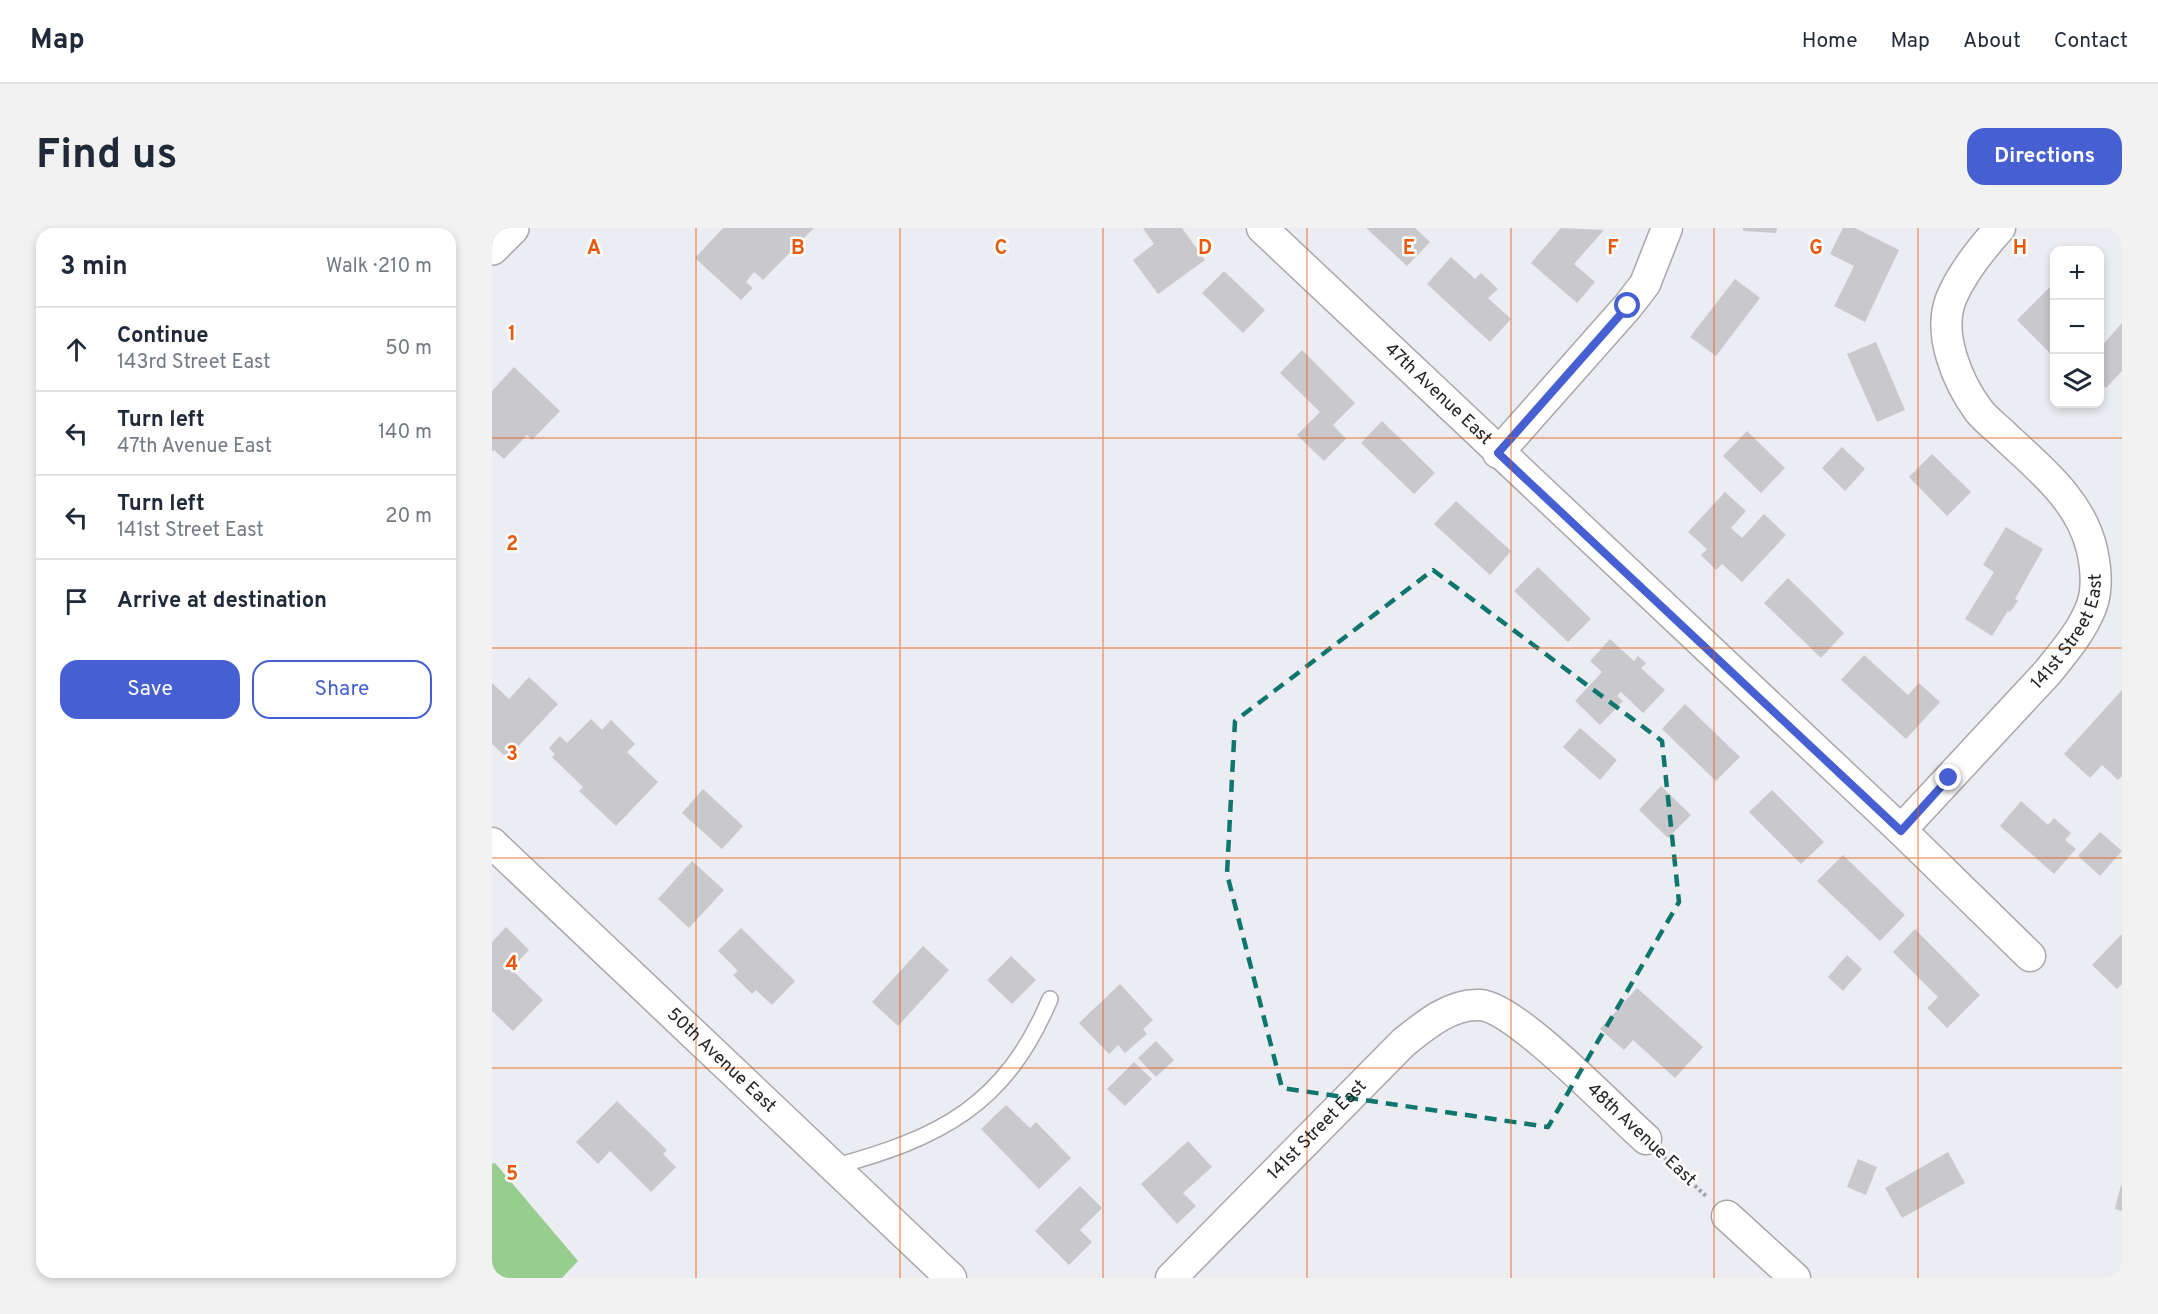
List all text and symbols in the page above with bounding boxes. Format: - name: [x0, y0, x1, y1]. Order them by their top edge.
- text: Map: [30, 23, 85, 59]
- text: Home: [1802, 28, 1858, 55]
- text: Map: [1891, 28, 1930, 55]
- text: About: [1963, 28, 2021, 55]
- text: Contact: [2054, 28, 2128, 55]
- button: Directions: [1967, 128, 2122, 185]
- text: Find us: [36, 130, 177, 183]
- text: A: [587, 236, 601, 262]
- text: B: [791, 236, 805, 262]
- text: C: [995, 236, 1007, 262]
- text: D: [1198, 236, 1212, 262]
- text: E: [1403, 236, 1415, 262]
- text: F: [1607, 236, 1619, 262]
- text: G: [1809, 236, 1823, 262]
- text: H: [2013, 236, 2027, 262]
- map controls: [2050, 246, 2104, 408]
- button: +: [2050, 246, 2104, 300]
- text: 3 min: [60, 251, 128, 284]
- text: Walk · 210 m: [326, 254, 432, 280]
- route start: [1614, 292, 1640, 318]
- button: −: [2050, 300, 2104, 354]
- text: 1: [508, 322, 516, 348]
- text: Continue: [117, 323, 208, 350]
- icon: ahead: [60, 333, 93, 366]
- text: 50 m: [385, 336, 432, 362]
- street label: 47th Avenue East: [1379, 338, 1497, 450]
- text: 143rd Street East: [117, 350, 271, 376]
- button: layers: [2050, 354, 2104, 408]
- text: Turn left: [117, 407, 205, 434]
- icon: left: [60, 417, 93, 450]
- text: 140 m: [378, 420, 432, 446]
- text: 47th Avenue East: [117, 434, 272, 460]
- text: Turn left: [117, 491, 205, 518]
- icon: left: [60, 501, 93, 534]
- text: 20 m: [385, 504, 432, 530]
- text: 141st Street East: [117, 518, 264, 544]
- text: 2: [506, 532, 518, 558]
- street label: 141st Street East: [2026, 573, 2107, 694]
- icon: arrive: [60, 585, 93, 618]
- text: Arrive at destination: [117, 588, 327, 615]
- button: Save: [60, 660, 240, 719]
- button: Share: [252, 660, 432, 719]
- text: 3: [506, 742, 518, 768]
- route end: [1935, 764, 1961, 790]
- text: 4: [506, 952, 518, 978]
- street label: 50th Avenue East: [662, 1003, 781, 1118]
- street label: 141st Street East: [1262, 1075, 1372, 1185]
- street label: 48th Avenue East: [1581, 1078, 1701, 1192]
- text: 5: [506, 1162, 518, 1188]

